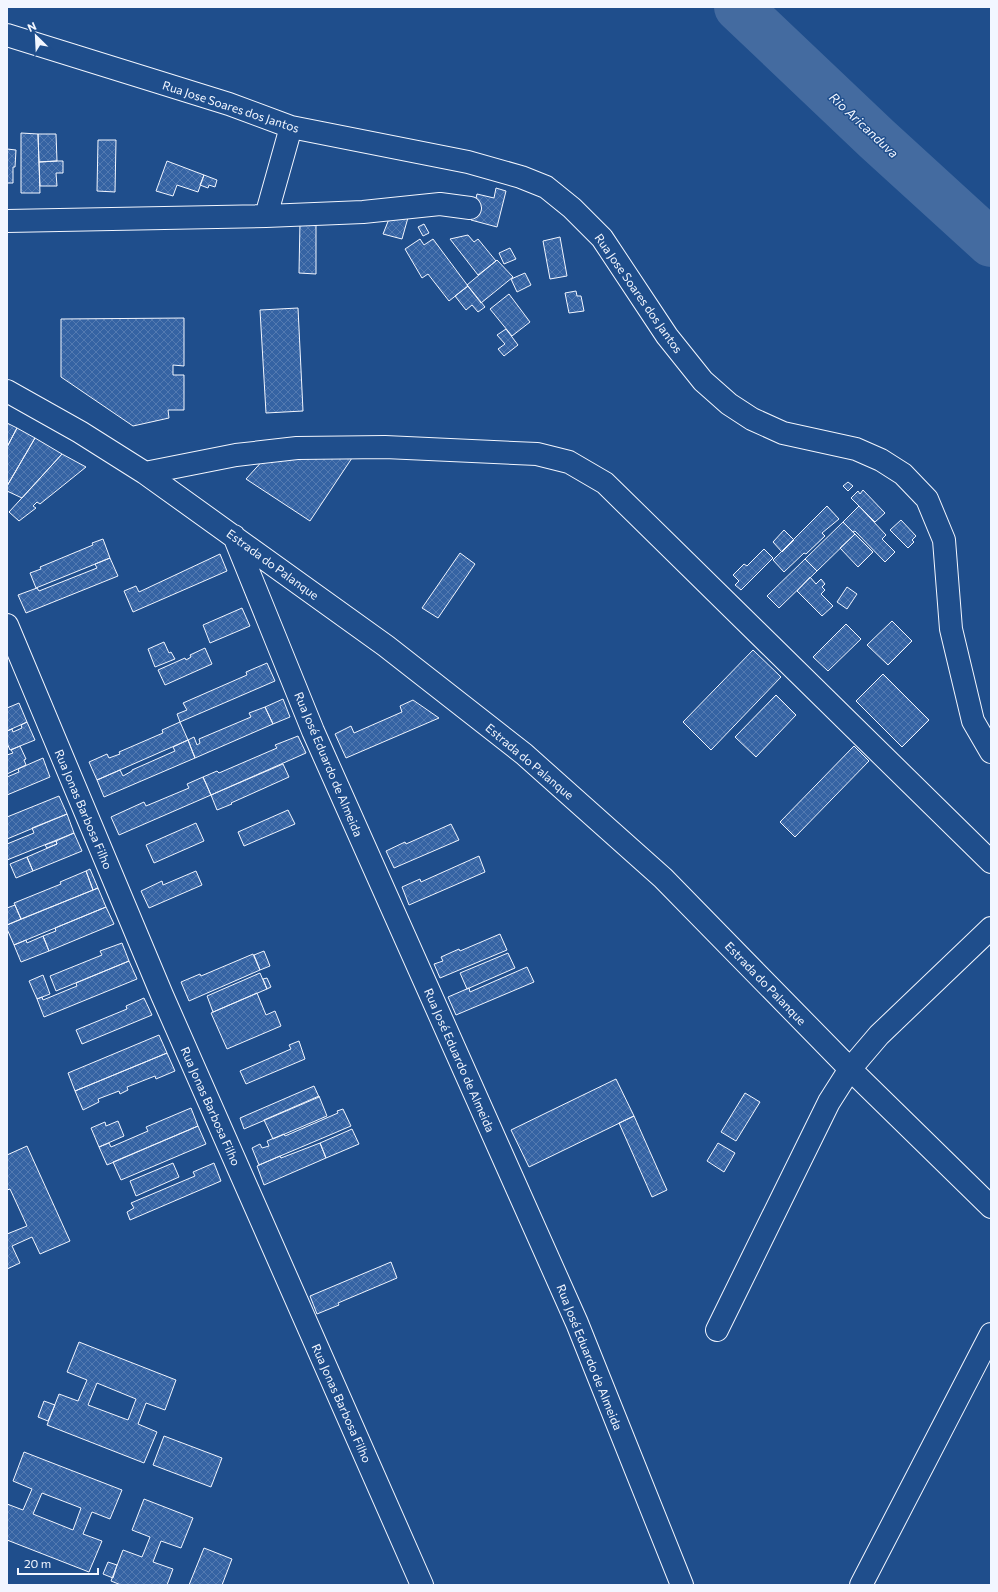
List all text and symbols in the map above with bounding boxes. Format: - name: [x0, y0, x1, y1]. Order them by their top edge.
- north arrow: [16, 16, 56, 56]
- text: N: [25, 19, 38, 34]
- street label: Rua Jose Soares dos Jantos: [161, 77, 301, 136]
- water label: Rio Aricanduva: [826, 89, 902, 161]
- street label: Rua Jose Soares dos Jantos: [592, 231, 686, 356]
- street label: Estrada do Palanque: [224, 526, 322, 602]
- street label: Rua José Eduardo de Almeida: [291, 690, 366, 839]
- street label: Estrada do Palanque: [483, 720, 577, 802]
- street label: Rua Jonas Barbosa Filho: [51, 747, 116, 871]
- street label: Estrada do Palanque: [723, 938, 809, 1028]
- street label: Rua José Eduardo de Almeida: [421, 986, 498, 1134]
- street label: Rua Jonas Barbosa Filho: [177, 1044, 244, 1168]
- street label: Rua José Eduardo de Almeida: [553, 1282, 626, 1432]
- street label: Rua Jonas Barbosa Filho: [308, 1341, 375, 1465]
- scale bar: [18, 1550, 98, 1576]
- text: 20 m: [24, 1556, 51, 1570]

